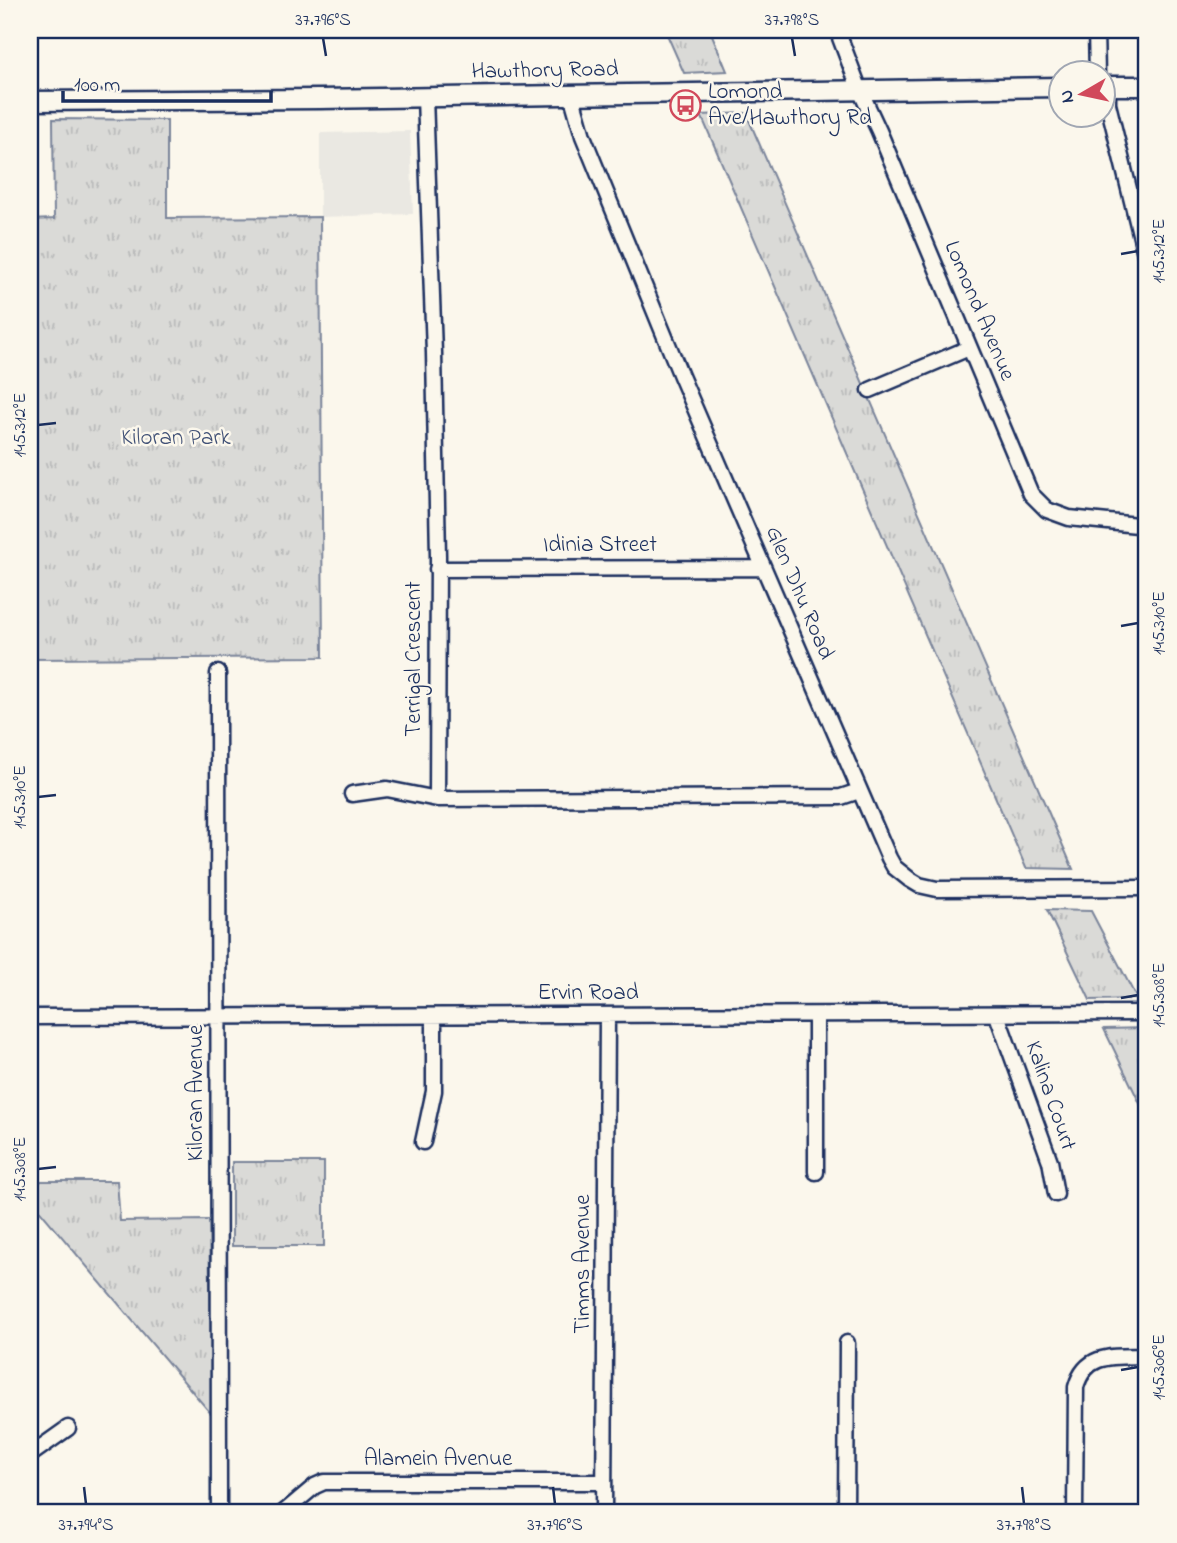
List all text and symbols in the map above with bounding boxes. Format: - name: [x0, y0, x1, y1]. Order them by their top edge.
- text: 37.796°S: [295, 8, 351, 34]
- text: 37.798°S: [765, 8, 819, 34]
- street label: Hawthory Road: [471, 53, 619, 91]
- scale bar: [63, 60, 271, 104]
- north arrow: [1048, 60, 1118, 130]
- text: 100 m: [74, 71, 120, 101]
- place label: Lomond Ave/Hawthory Rd: [708, 76, 872, 137]
- bus stop icon: Lomond Ave/Hawthory Rd: [668, 88, 702, 122]
- text: N: [1053, 88, 1082, 105]
- text: 145.312°E: [1147, 218, 1173, 283]
- street label: Lomond Avenue: [935, 236, 1024, 387]
- text: 145.312°E: [8, 392, 34, 457]
- park label: Kiloran Park: [121, 422, 232, 455]
- street label: Glen Dhu Road: [756, 521, 842, 665]
- street label: Idinia Street: [543, 529, 657, 562]
- street label: Terrigal Crescent: [398, 581, 432, 737]
- text: 145.310°E: [1147, 591, 1173, 655]
- text: 145.310°E: [8, 765, 34, 829]
- text: 145.308°E: [1147, 963, 1173, 1027]
- street label: Ervin Road: [537, 977, 639, 1010]
- street label: Kiloran Avenue: [180, 1024, 213, 1161]
- street label: Kalina Court: [1016, 1037, 1084, 1155]
- text: 145.308°E: [8, 1137, 34, 1201]
- street label: Timms Avenue: [567, 1194, 600, 1334]
- text: 145.306°E: [1147, 1334, 1173, 1400]
- street label: Alamein Avenue: [364, 1443, 513, 1476]
- text: 37.794°S: [58, 1513, 114, 1539]
- text: 37.796°S: [527, 1513, 583, 1539]
- text: 37.798°S: [997, 1513, 1051, 1539]

